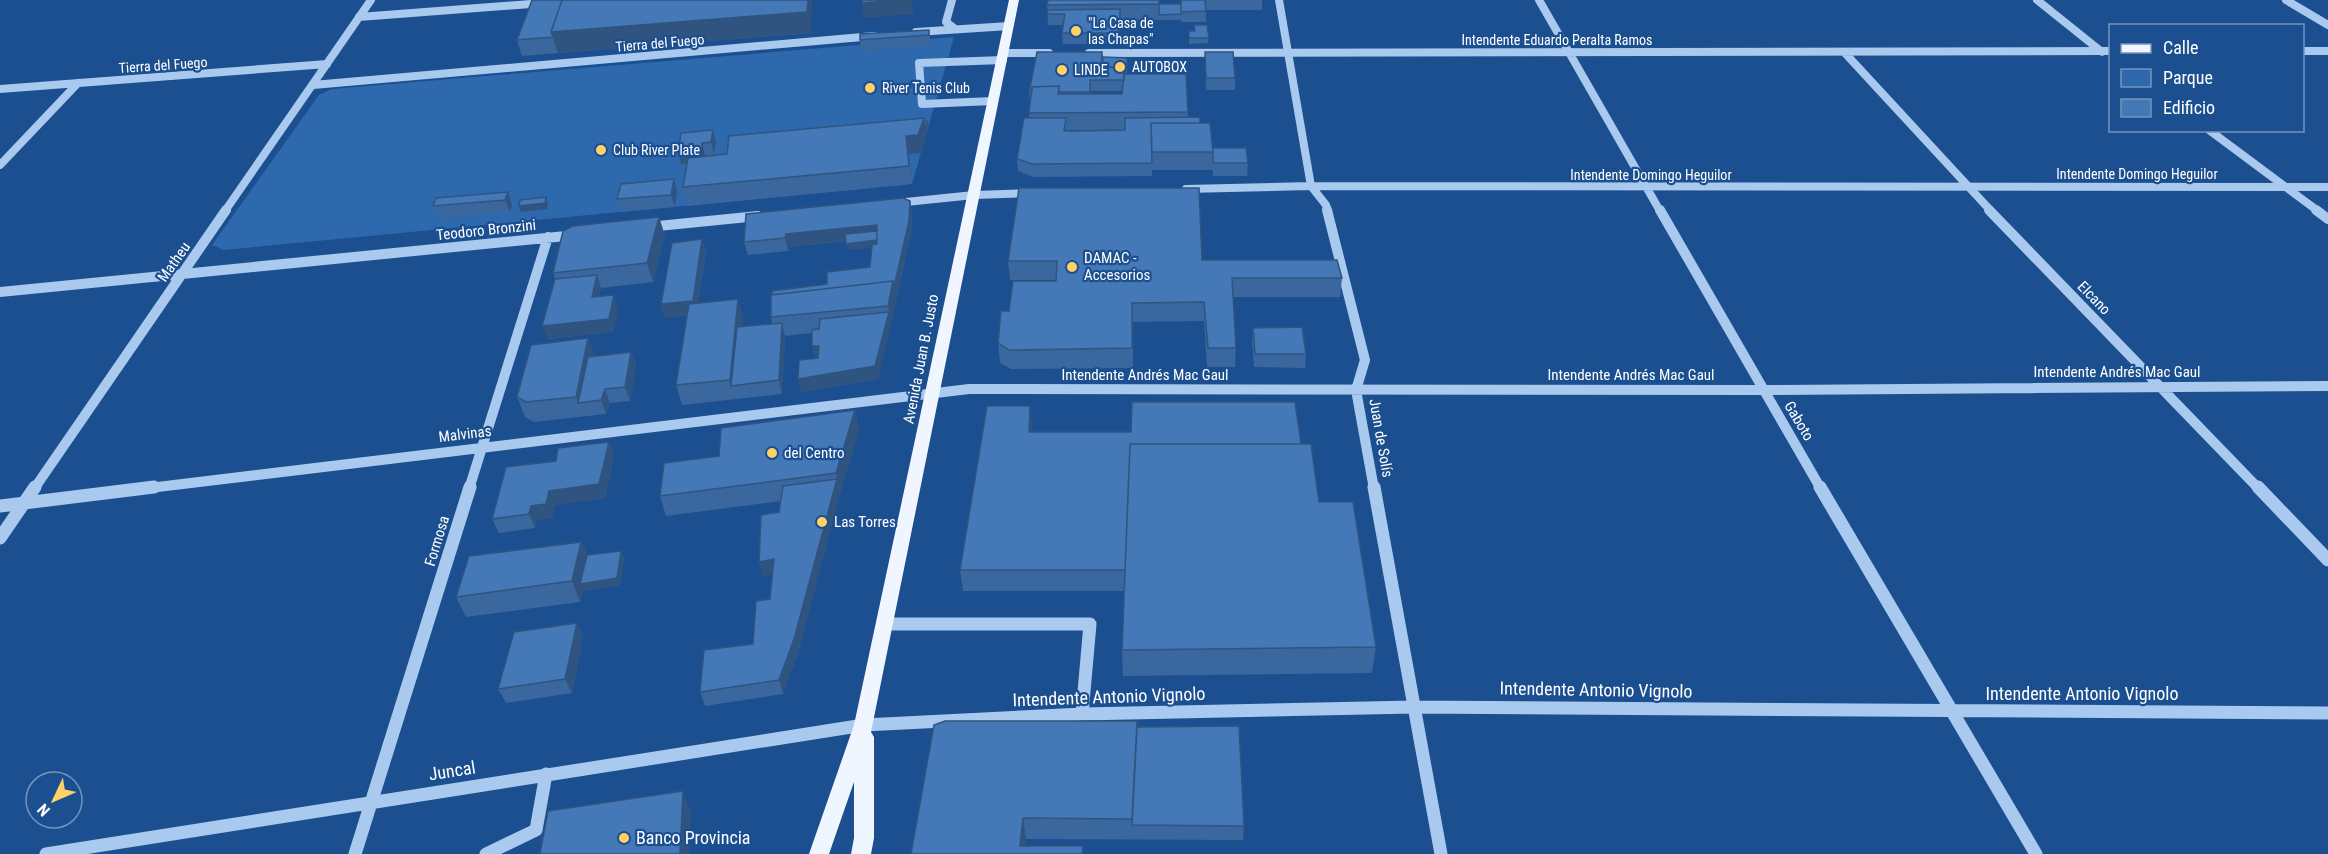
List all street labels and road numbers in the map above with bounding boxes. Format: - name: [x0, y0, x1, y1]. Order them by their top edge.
- street label: Tierra del Fuego: [615, 31, 705, 55]
- street label: Intendente Eduardo Peralta Ramos: [1462, 32, 1652, 48]
- street label: Tierra del Fuego: [118, 54, 208, 76]
- street label: Intendente Domingo Heguilor: [2056, 166, 2218, 182]
- street label: Intendente Domingo Heguilor: [1570, 167, 1732, 183]
- street label: Teodoro Bronzini: [435, 216, 537, 244]
- street label: Matheu: [154, 239, 194, 285]
- street label: Elcano: [2074, 277, 2114, 319]
- street label: Avenida Juan B. Justo: [900, 293, 942, 425]
- street label: Intendente Andrés Mac Gaul: [2033, 363, 2201, 381]
- street label: Intendente Andrés Mac Gaul: [1061, 366, 1229, 384]
- street label: Intendente Andrés Mac Gaul: [1547, 366, 1715, 384]
- street label: Juan de Solís: [1365, 397, 1397, 479]
- street label: Gaboto: [1780, 398, 1818, 444]
- street label: Malvinas: [438, 422, 493, 446]
- street label: Formosa: [421, 513, 453, 569]
- street label: Intendente Antonio Vignolo: [1499, 677, 1693, 702]
- street label: Intendente Antonio Vignolo: [1012, 683, 1206, 710]
- street label: Intendente Antonio Vignolo: [1986, 683, 2179, 704]
- street label: Juncal: [427, 756, 477, 785]

